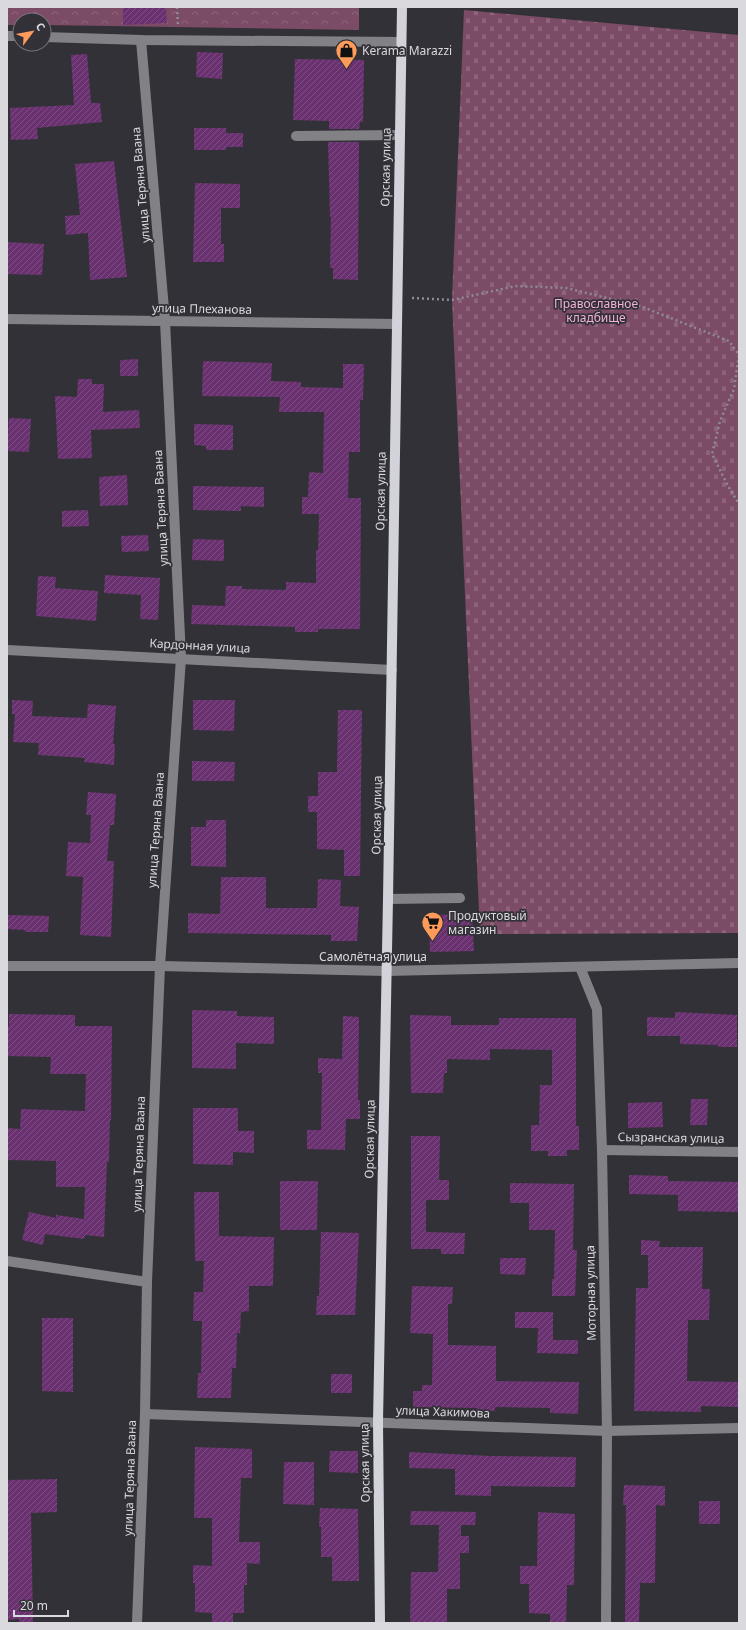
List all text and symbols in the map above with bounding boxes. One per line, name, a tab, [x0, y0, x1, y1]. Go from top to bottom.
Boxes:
north arrow	[12, 12, 52, 52]
text: С	[33, 19, 49, 33]
shop icon: Kerama Marazzi	[334, 38, 360, 71]
place label: Kerama Marazzi	[362, 42, 452, 59]
street label: улица Теряна Ваана	[127, 126, 154, 244]
street label: Орская улица	[376, 127, 395, 207]
park label: Православное кладбище	[554, 295, 638, 326]
street label: улица Плеханова	[152, 299, 252, 318]
street label: улица Теряна Ваана	[149, 449, 172, 567]
street label: Орская улица	[371, 451, 390, 531]
street label: Кардонная улица	[149, 634, 251, 657]
street label: улица Теряна Ваана	[143, 771, 168, 889]
street label: Орская улица	[367, 775, 386, 855]
place label: Продуктовый магазин	[448, 907, 527, 938]
supermarket icon: Продуктовый магазин	[419, 910, 445, 943]
street label: Самолётная улица	[319, 948, 427, 965]
street label: улица Теряна Ваана	[128, 1096, 149, 1212]
street label: Орская улица	[360, 1099, 379, 1179]
street label: Сызранская улица	[617, 1128, 725, 1147]
street label: Моторная улица	[581, 1245, 600, 1341]
street label: улица Хакимова	[396, 1401, 490, 1422]
street label: улица Теряна Ваана	[119, 1420, 140, 1536]
street label: Орская улица	[355, 1423, 374, 1503]
scale bar	[14, 1592, 68, 1618]
text: 20 m	[20, 1597, 48, 1614]

